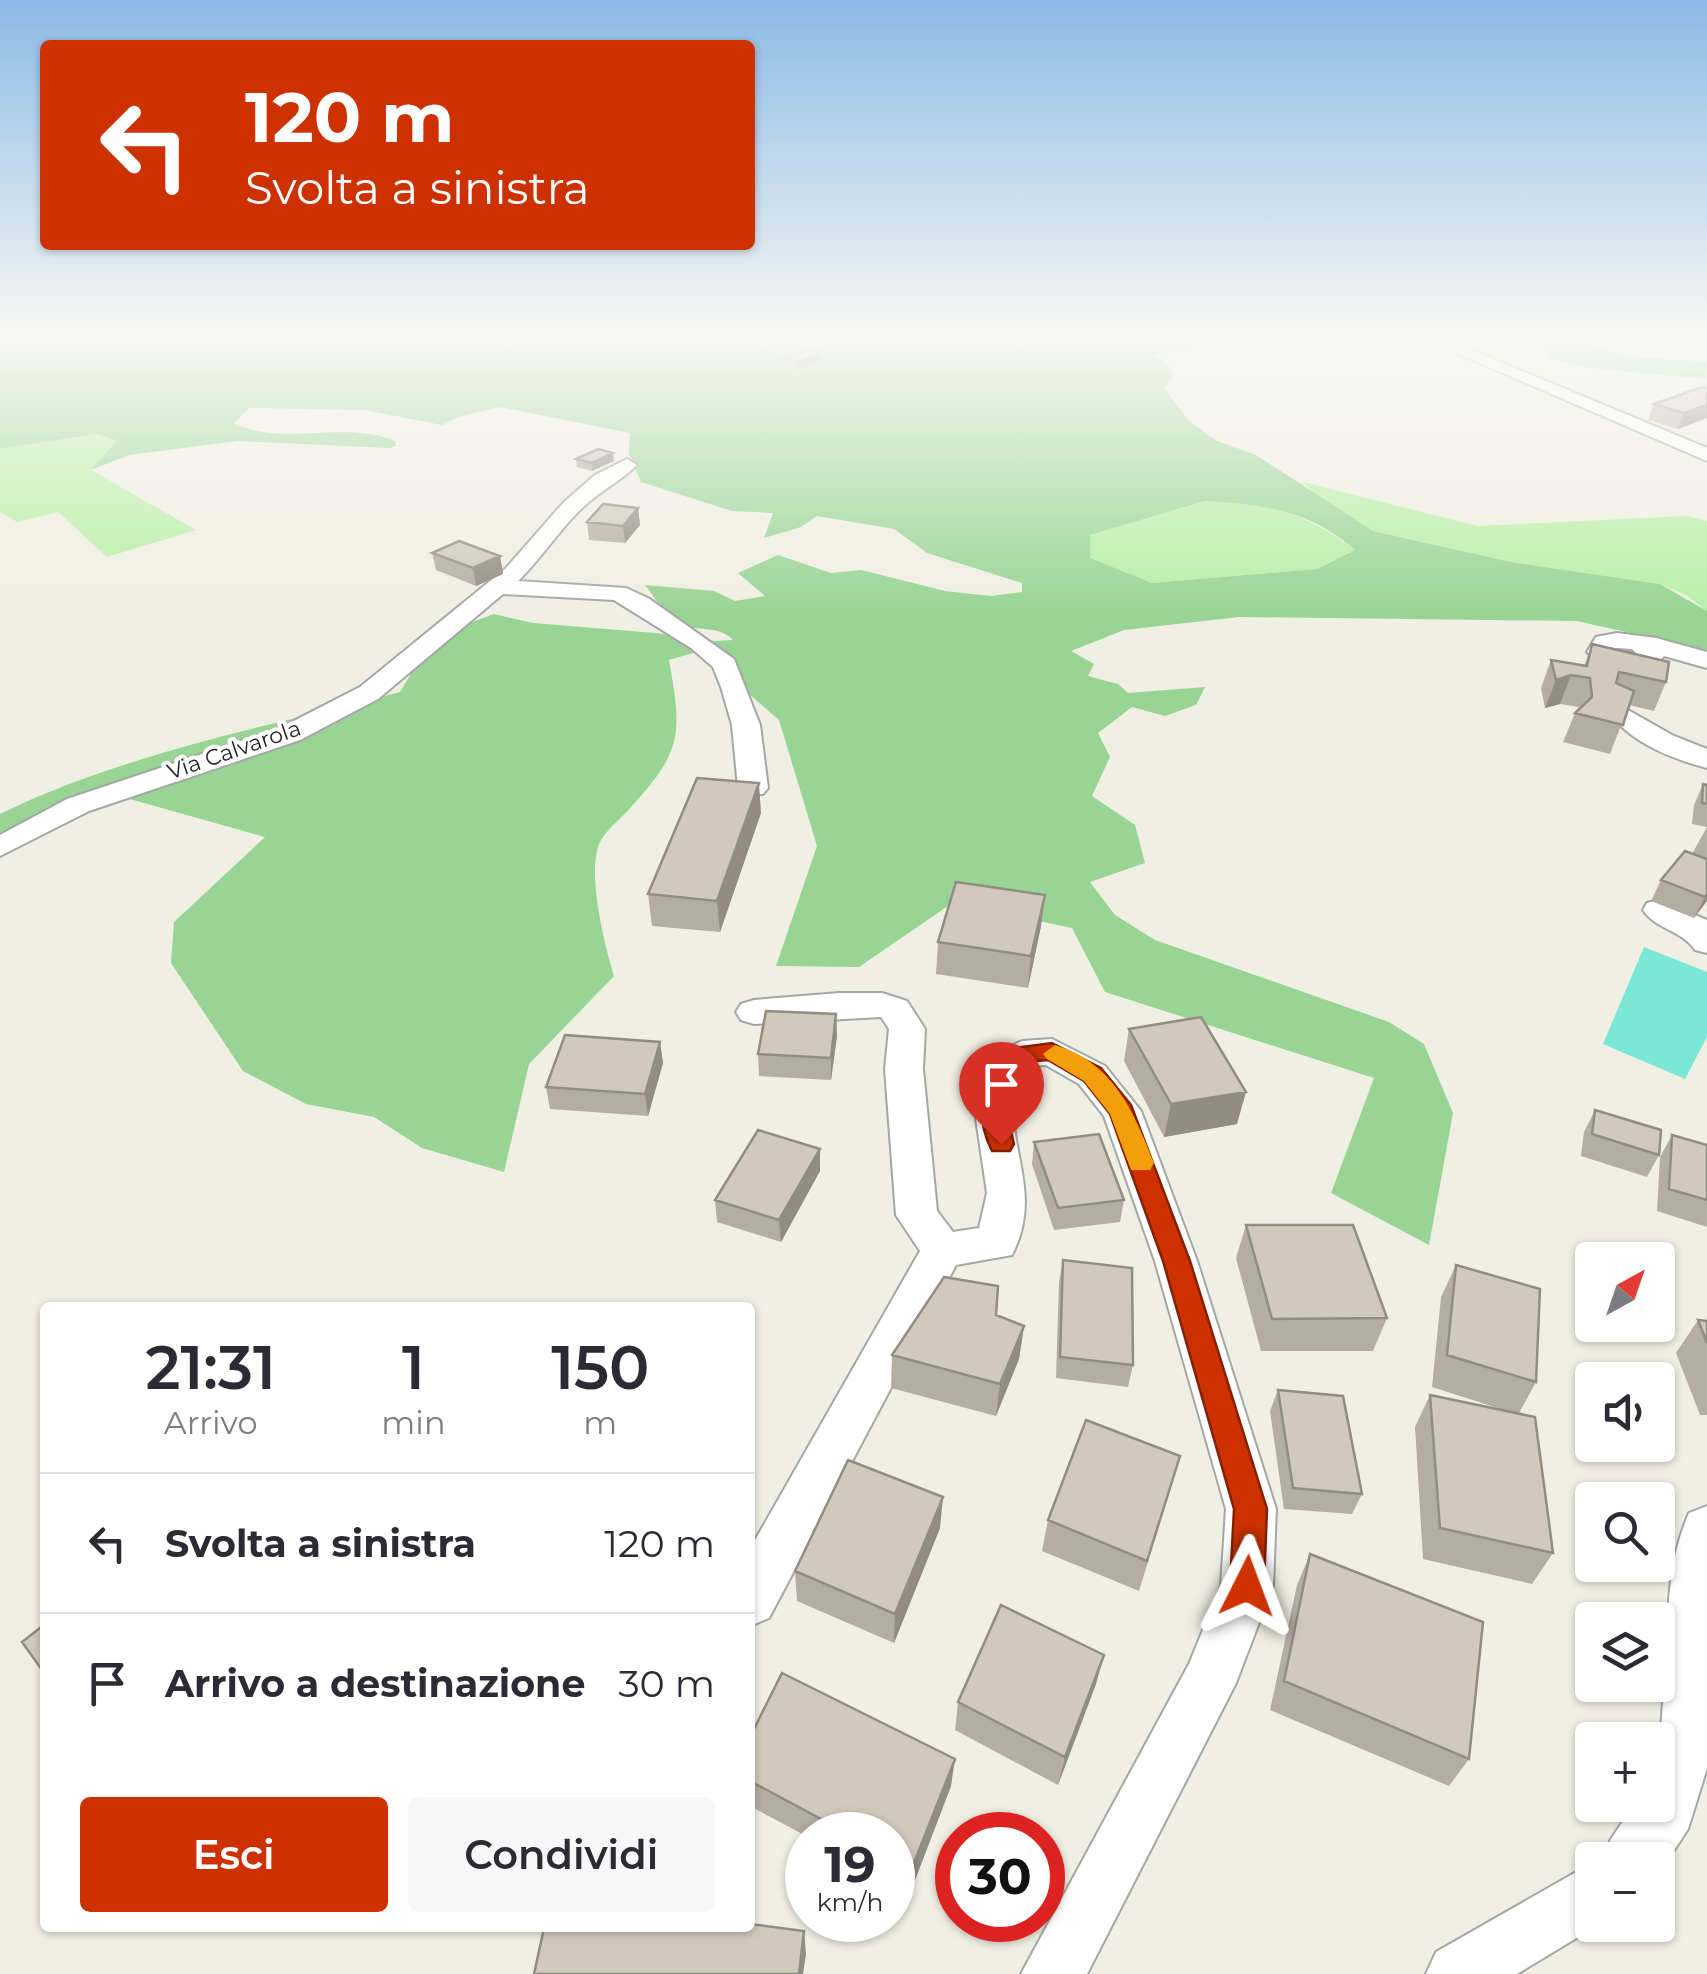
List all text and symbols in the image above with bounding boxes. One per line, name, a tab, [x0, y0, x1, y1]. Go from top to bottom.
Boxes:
text: 120 m	[245, 74, 455, 160]
icon: left	[80, 80, 210, 210]
text: Svolta a sinistra	[245, 160, 590, 215]
street label: Via Calvarola	[164, 714, 304, 786]
pin	[959, 1042, 1044, 1145]
icon: arrive	[974, 1057, 1029, 1112]
north arrow	[1575, 1242, 1675, 1342]
map controls	[1575, 1242, 1675, 1942]
text: 21:31	[146, 1331, 276, 1404]
text: 1	[402, 1331, 425, 1404]
text: 150	[551, 1331, 649, 1404]
button: sound	[1575, 1362, 1675, 1462]
text: Arrivo	[164, 1403, 258, 1442]
text: min	[381, 1403, 446, 1442]
text: m	[583, 1403, 617, 1442]
button: search	[1575, 1482, 1675, 1582]
icon: left	[80, 1516, 135, 1571]
text: Svolta a sinistra	[165, 1520, 476, 1567]
text: 120 m	[604, 1520, 715, 1567]
position arrow	[1195, 1534, 1299, 1638]
button: layers	[1575, 1602, 1675, 1702]
icon: arrive	[80, 1656, 135, 1711]
text: Arrivo a destinazione	[165, 1660, 586, 1707]
text: 30 m	[618, 1660, 715, 1707]
button: +	[1575, 1722, 1675, 1822]
button: Esci	[80, 1797, 388, 1912]
button: Condividi	[408, 1797, 715, 1912]
speed limit sign: 30	[935, 1812, 1065, 1942]
text: 19	[824, 1834, 876, 1895]
button: −	[1575, 1842, 1675, 1942]
text: km/h	[817, 1887, 883, 1917]

